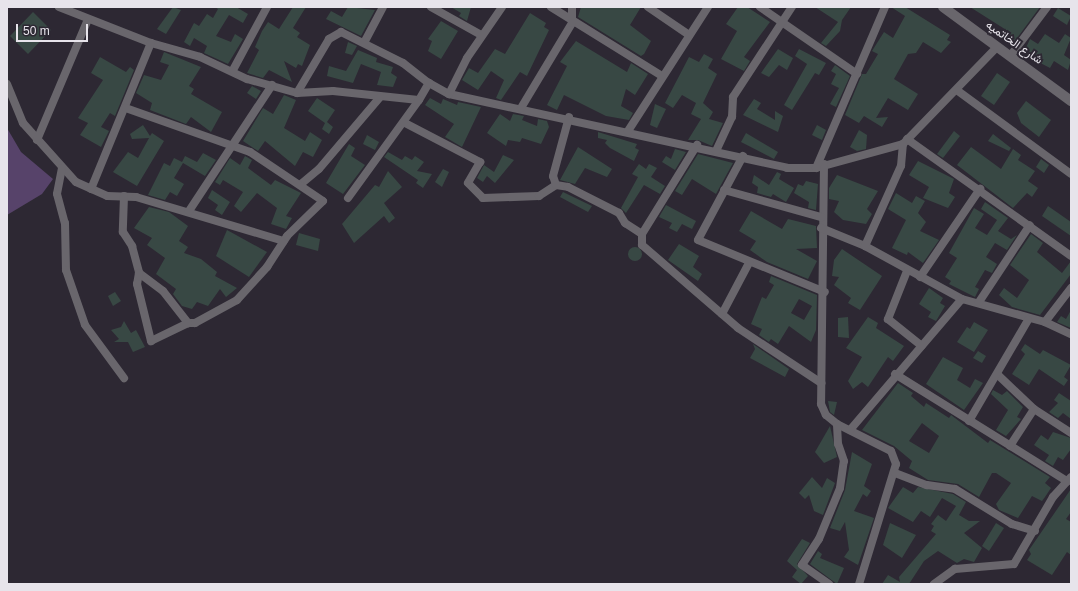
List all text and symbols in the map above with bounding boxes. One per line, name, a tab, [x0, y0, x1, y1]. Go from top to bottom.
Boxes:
scale bar	[18, 16, 90, 42]
street label: شارع الخاتميه	[983, 18, 1045, 68]
text: 50 m	[23, 24, 50, 38]

